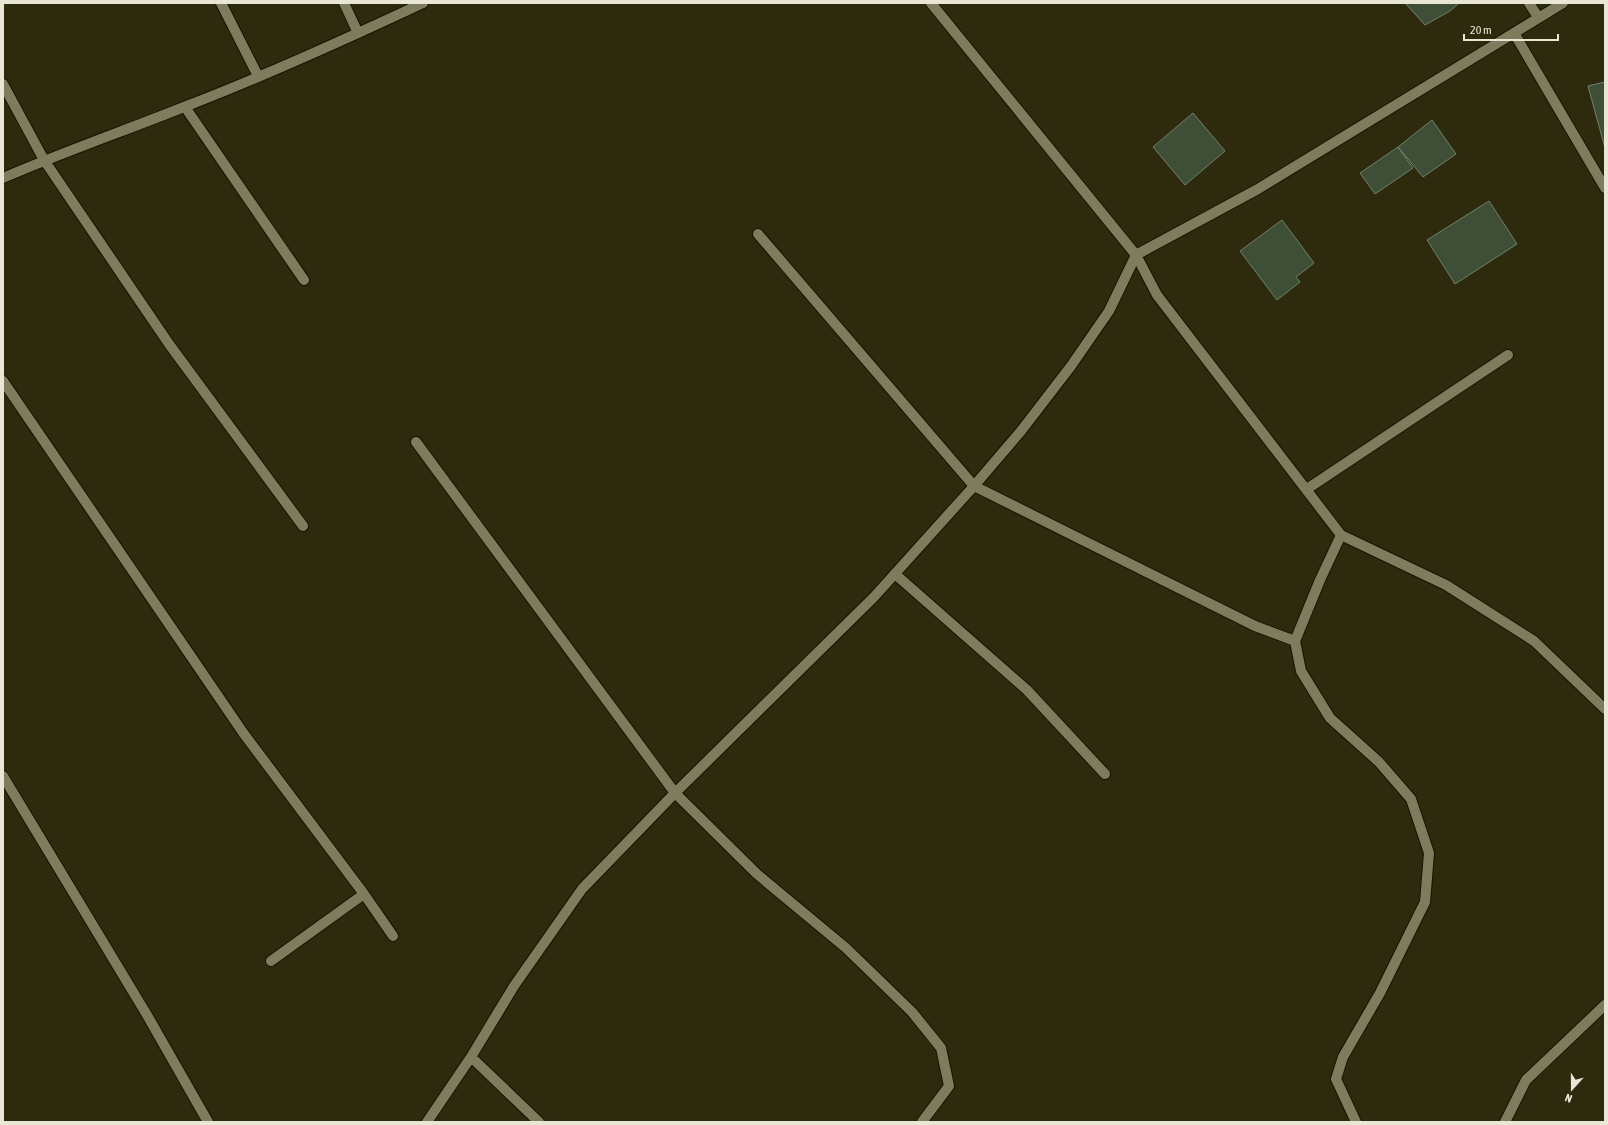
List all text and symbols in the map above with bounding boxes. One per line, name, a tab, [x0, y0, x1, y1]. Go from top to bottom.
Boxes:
scale bar	[1464, 16, 1558, 42]
text: 20 m	[1470, 23, 1492, 37]
north arrow	[1552, 1069, 1592, 1109]
text: N	[1563, 1092, 1574, 1105]

